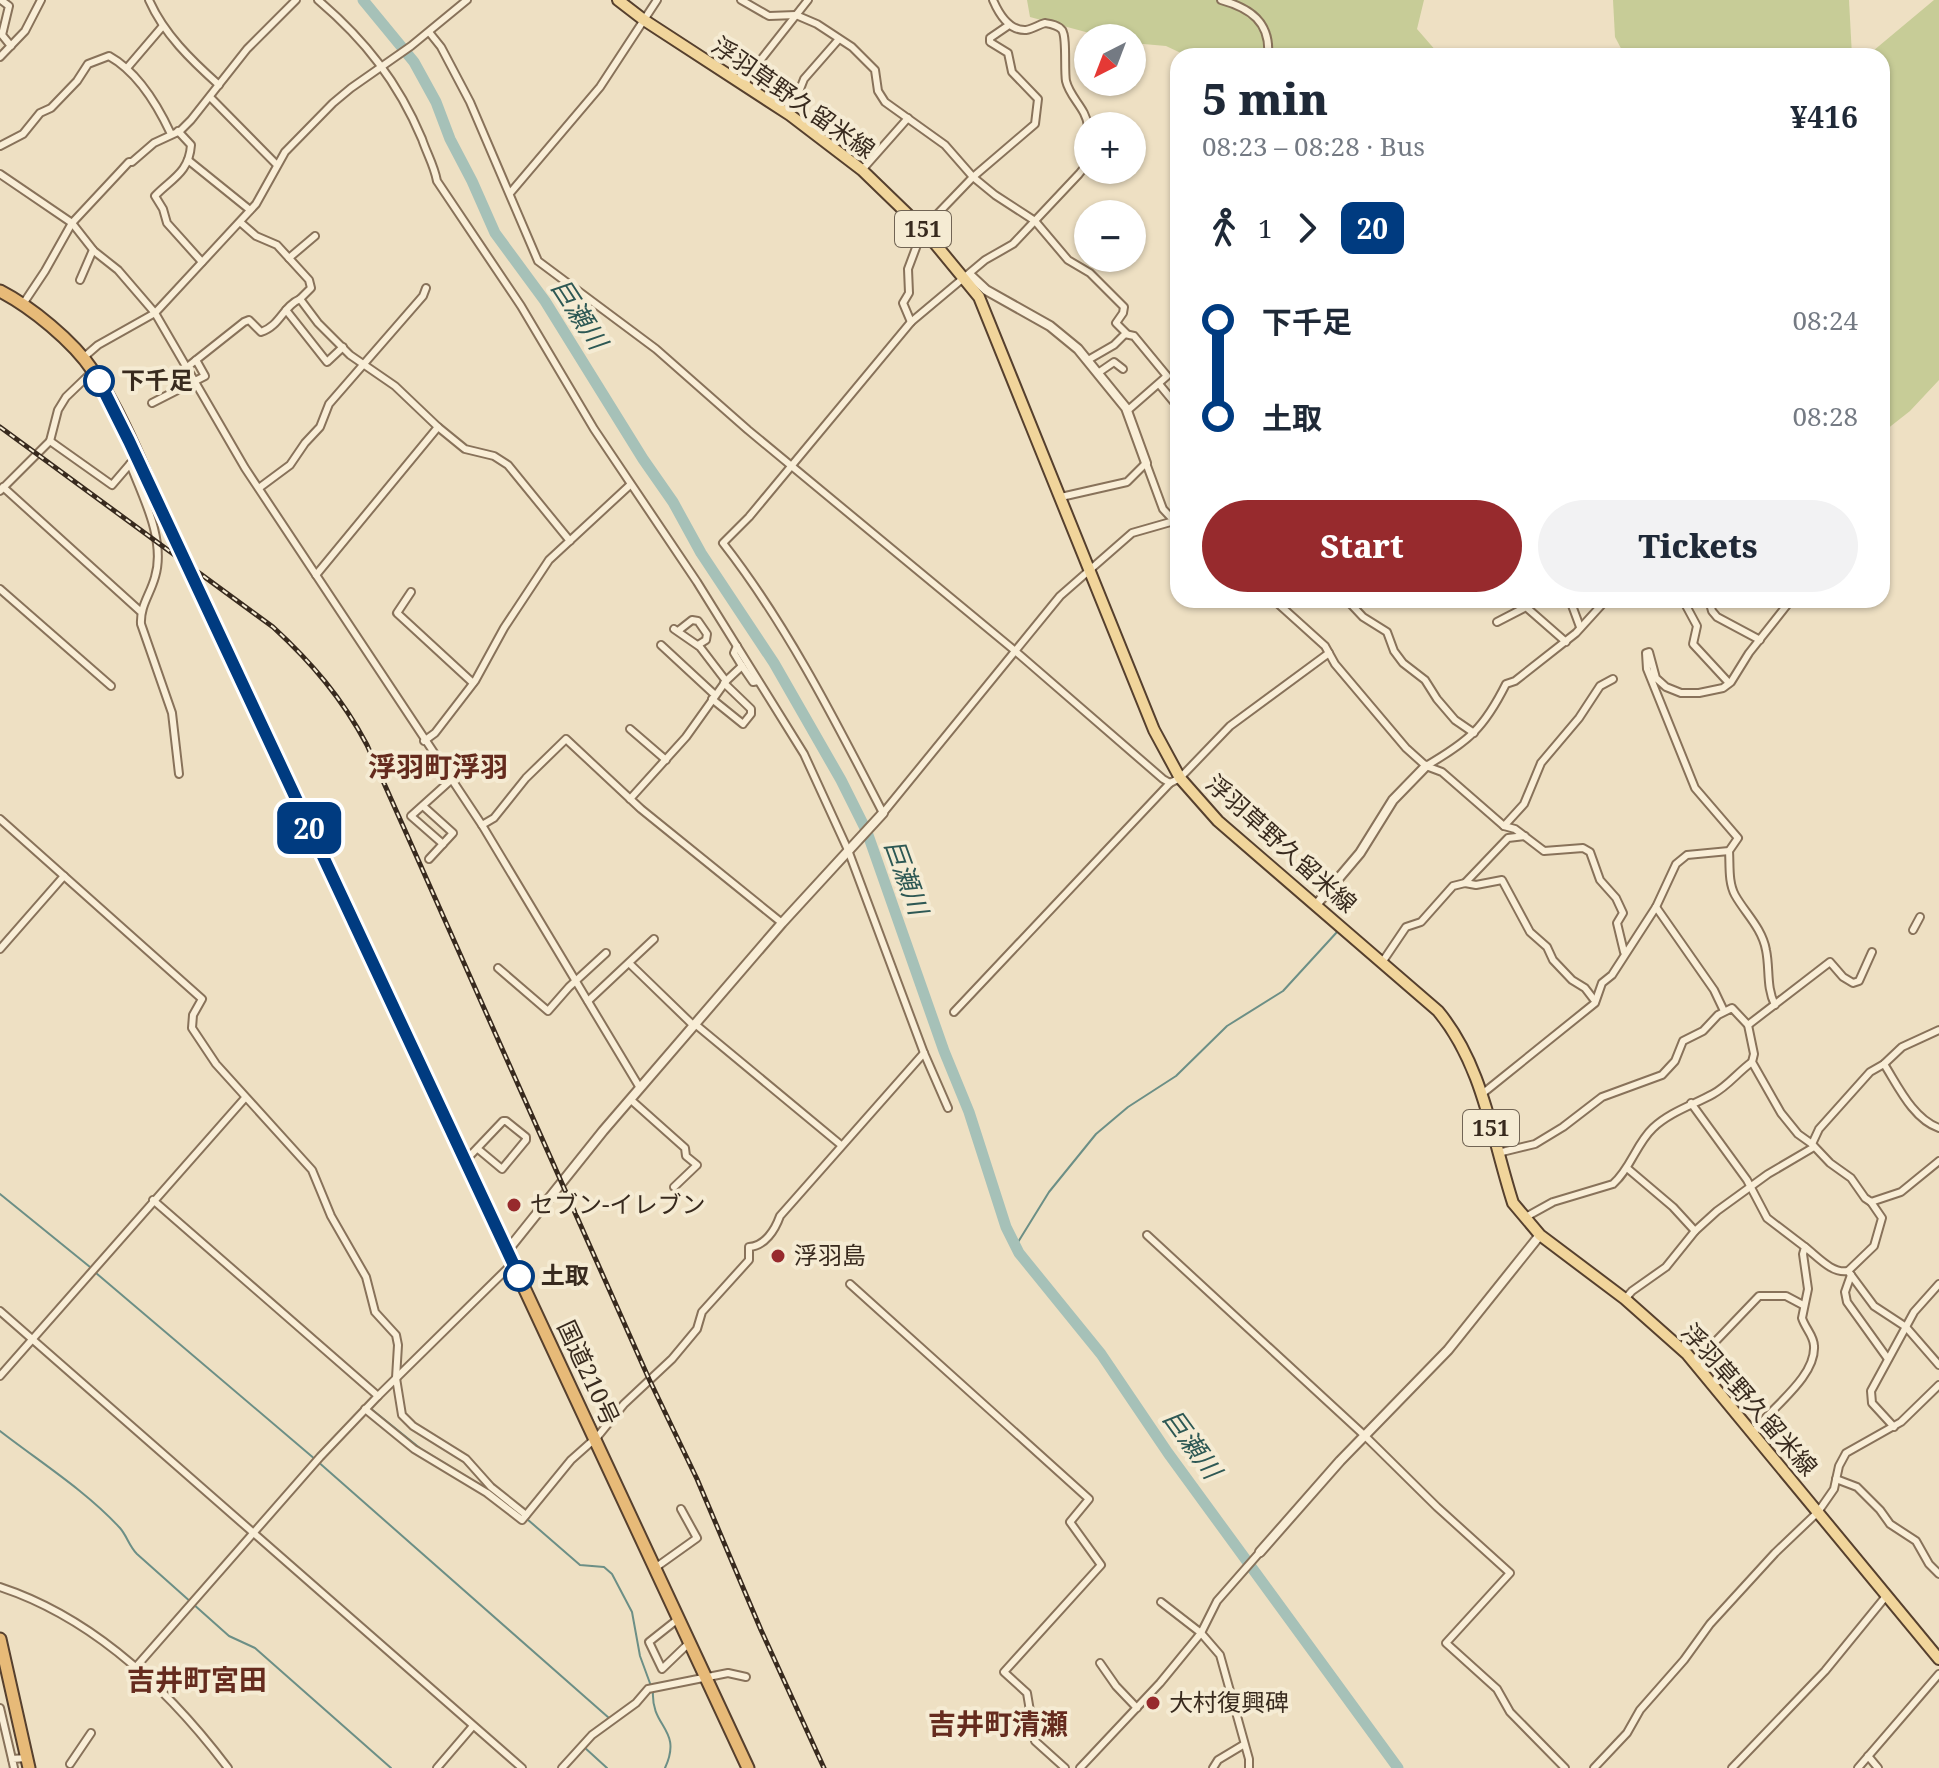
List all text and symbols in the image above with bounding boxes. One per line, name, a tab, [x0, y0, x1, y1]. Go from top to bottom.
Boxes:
north arrow	[1074, 24, 1146, 96]
map controls	[1074, 24, 1146, 272]
street label: 浮羽草野久留米線	[706, 28, 882, 165]
text: 5 min	[1202, 68, 1328, 128]
text: ¥416	[1790, 96, 1858, 137]
button: +	[1074, 112, 1146, 184]
text: 08:23 – 08:28 · Bus	[1202, 128, 1425, 164]
button: −	[1074, 200, 1146, 272]
icon: walk	[1202, 206, 1246, 250]
icon: forward	[1285, 206, 1329, 250]
text: 20	[1357, 209, 1388, 247]
text: 1	[1258, 210, 1273, 246]
road number: 151	[895, 211, 951, 247]
water label: 巨瀬川	[543, 271, 618, 358]
text: 下千足	[1262, 301, 1352, 342]
text: 08:24	[1792, 302, 1858, 338]
place label: 下千足	[121, 363, 193, 396]
marker: 下千足	[84, 366, 114, 396]
text: 土取	[1262, 397, 1322, 438]
text: 08:28	[1792, 398, 1858, 434]
button: Start	[1202, 500, 1522, 592]
button: Tickets	[1538, 500, 1858, 592]
district label: 浮羽町浮羽	[368, 747, 508, 785]
street label: 浮羽草野久留米線	[1200, 766, 1364, 919]
line badge: 20	[273, 802, 345, 854]
text: 20	[293, 809, 325, 847]
water label: 巨瀬川	[877, 834, 938, 922]
road number: 151	[1463, 1110, 1519, 1146]
place label: セブン-イレブン	[530, 1187, 705, 1220]
marker: セブン-イレブン	[505, 1196, 523, 1214]
place label: 浮羽島	[794, 1238, 866, 1271]
marker: 浮羽島	[769, 1247, 787, 1265]
place label: 土取	[541, 1258, 589, 1291]
marker: 土取	[504, 1261, 534, 1291]
street label: 国道210号	[551, 1315, 628, 1430]
street label: 浮羽草野久留米線	[1675, 1316, 1826, 1482]
water label: 巨瀬川	[1155, 1401, 1232, 1488]
district label: 吉井町宮田	[127, 1660, 267, 1698]
place label: 大村復興碑	[1169, 1685, 1289, 1718]
marker: 大村復興碑	[1144, 1694, 1162, 1712]
district label: 吉井町清瀬	[928, 1704, 1068, 1742]

